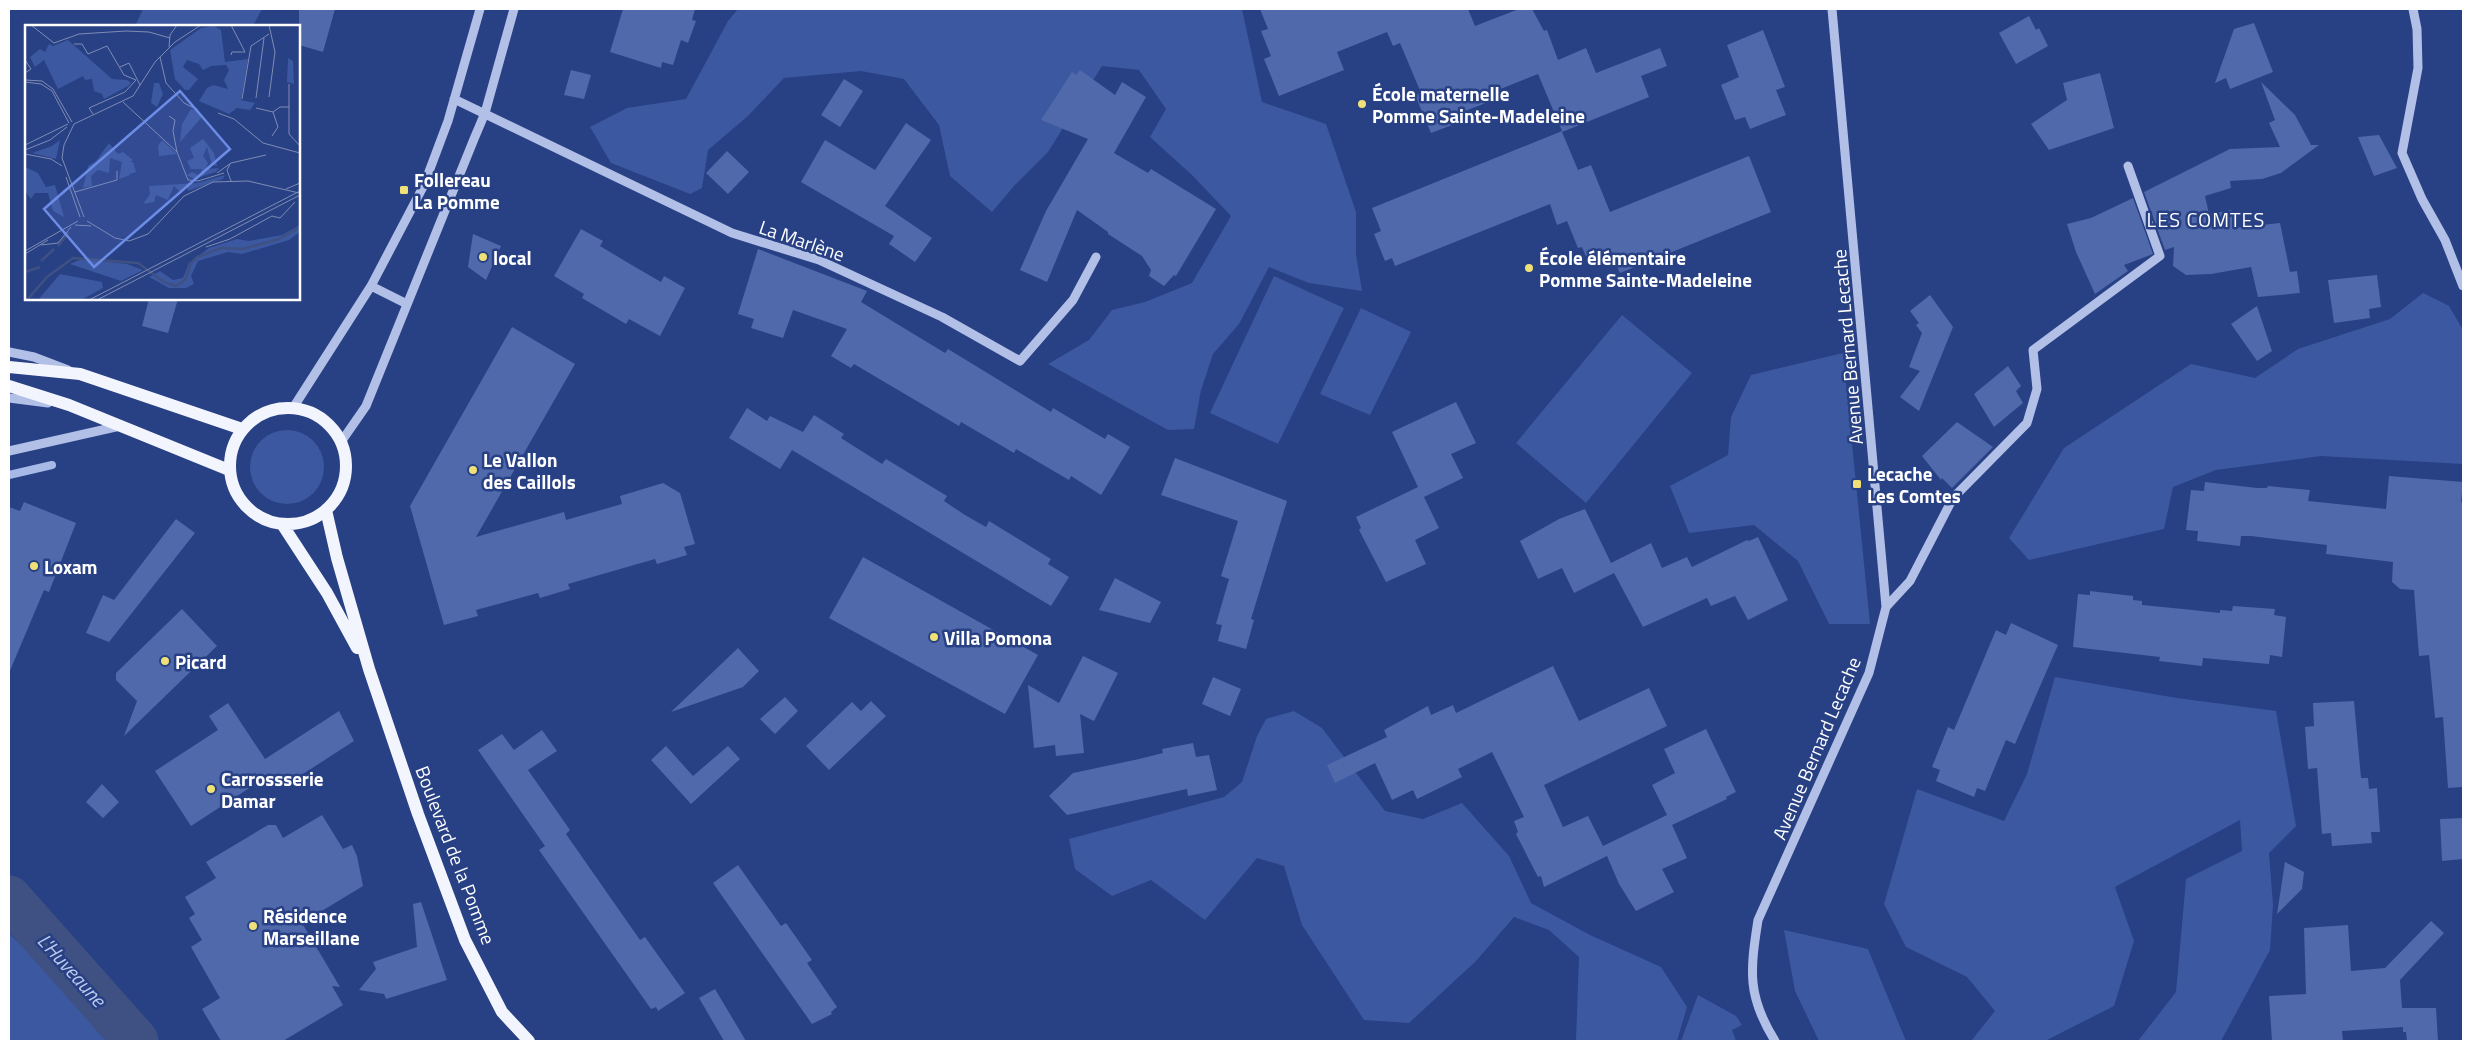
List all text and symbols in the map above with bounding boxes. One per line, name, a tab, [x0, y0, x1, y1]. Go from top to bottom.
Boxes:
inset map	[25, 25, 300, 300]
place label: École maternelle Pomme Sainte-Madeleine	[1372, 79, 1585, 130]
marker: École maternelle Pomme Sainte-Madeleine	[1356, 98, 1368, 110]
place label: Follereau La Pomme	[414, 165, 500, 216]
marker: Follereau La Pomme	[398, 184, 410, 196]
district label: LES COMTES	[2147, 204, 2265, 235]
street label: La Marlène	[755, 212, 849, 268]
place label: local	[493, 243, 532, 272]
place label: École élémentaire Pomme Sainte-Madeleine	[1539, 243, 1752, 294]
street label: Avenue Bernard Lecache	[1824, 248, 1870, 446]
marker: local	[477, 251, 489, 263]
marker: École élémentaire Pomme Sainte-Madeleine	[1523, 262, 1535, 274]
place label: Le Vallon des Caillols	[483, 445, 576, 496]
place label: Lecache Les Comtes	[1867, 459, 1961, 510]
marker: Le Vallon des Caillols	[467, 464, 479, 476]
marker: Lecache Les Comtes	[1851, 478, 1863, 490]
place label: Loxam	[44, 552, 98, 581]
marker: Loxam	[28, 560, 40, 572]
place label: Villa Pomona	[944, 623, 1052, 652]
marker: Villa Pomona	[928, 631, 940, 643]
place label: Picard	[175, 647, 227, 676]
street label: Avenue Bernard Lecache	[1764, 652, 1868, 844]
marker: Picard	[159, 655, 171, 667]
street label: Boulevard de la Pomme	[409, 761, 503, 949]
place label: Carrossserie Damar	[221, 764, 324, 815]
marker: Carrossserie Damar	[205, 783, 217, 795]
place label: Résidence Marseillane	[263, 901, 360, 952]
marker: Résidence Marseillane	[247, 920, 259, 932]
water label: L'Huveaune	[30, 926, 115, 1015]

